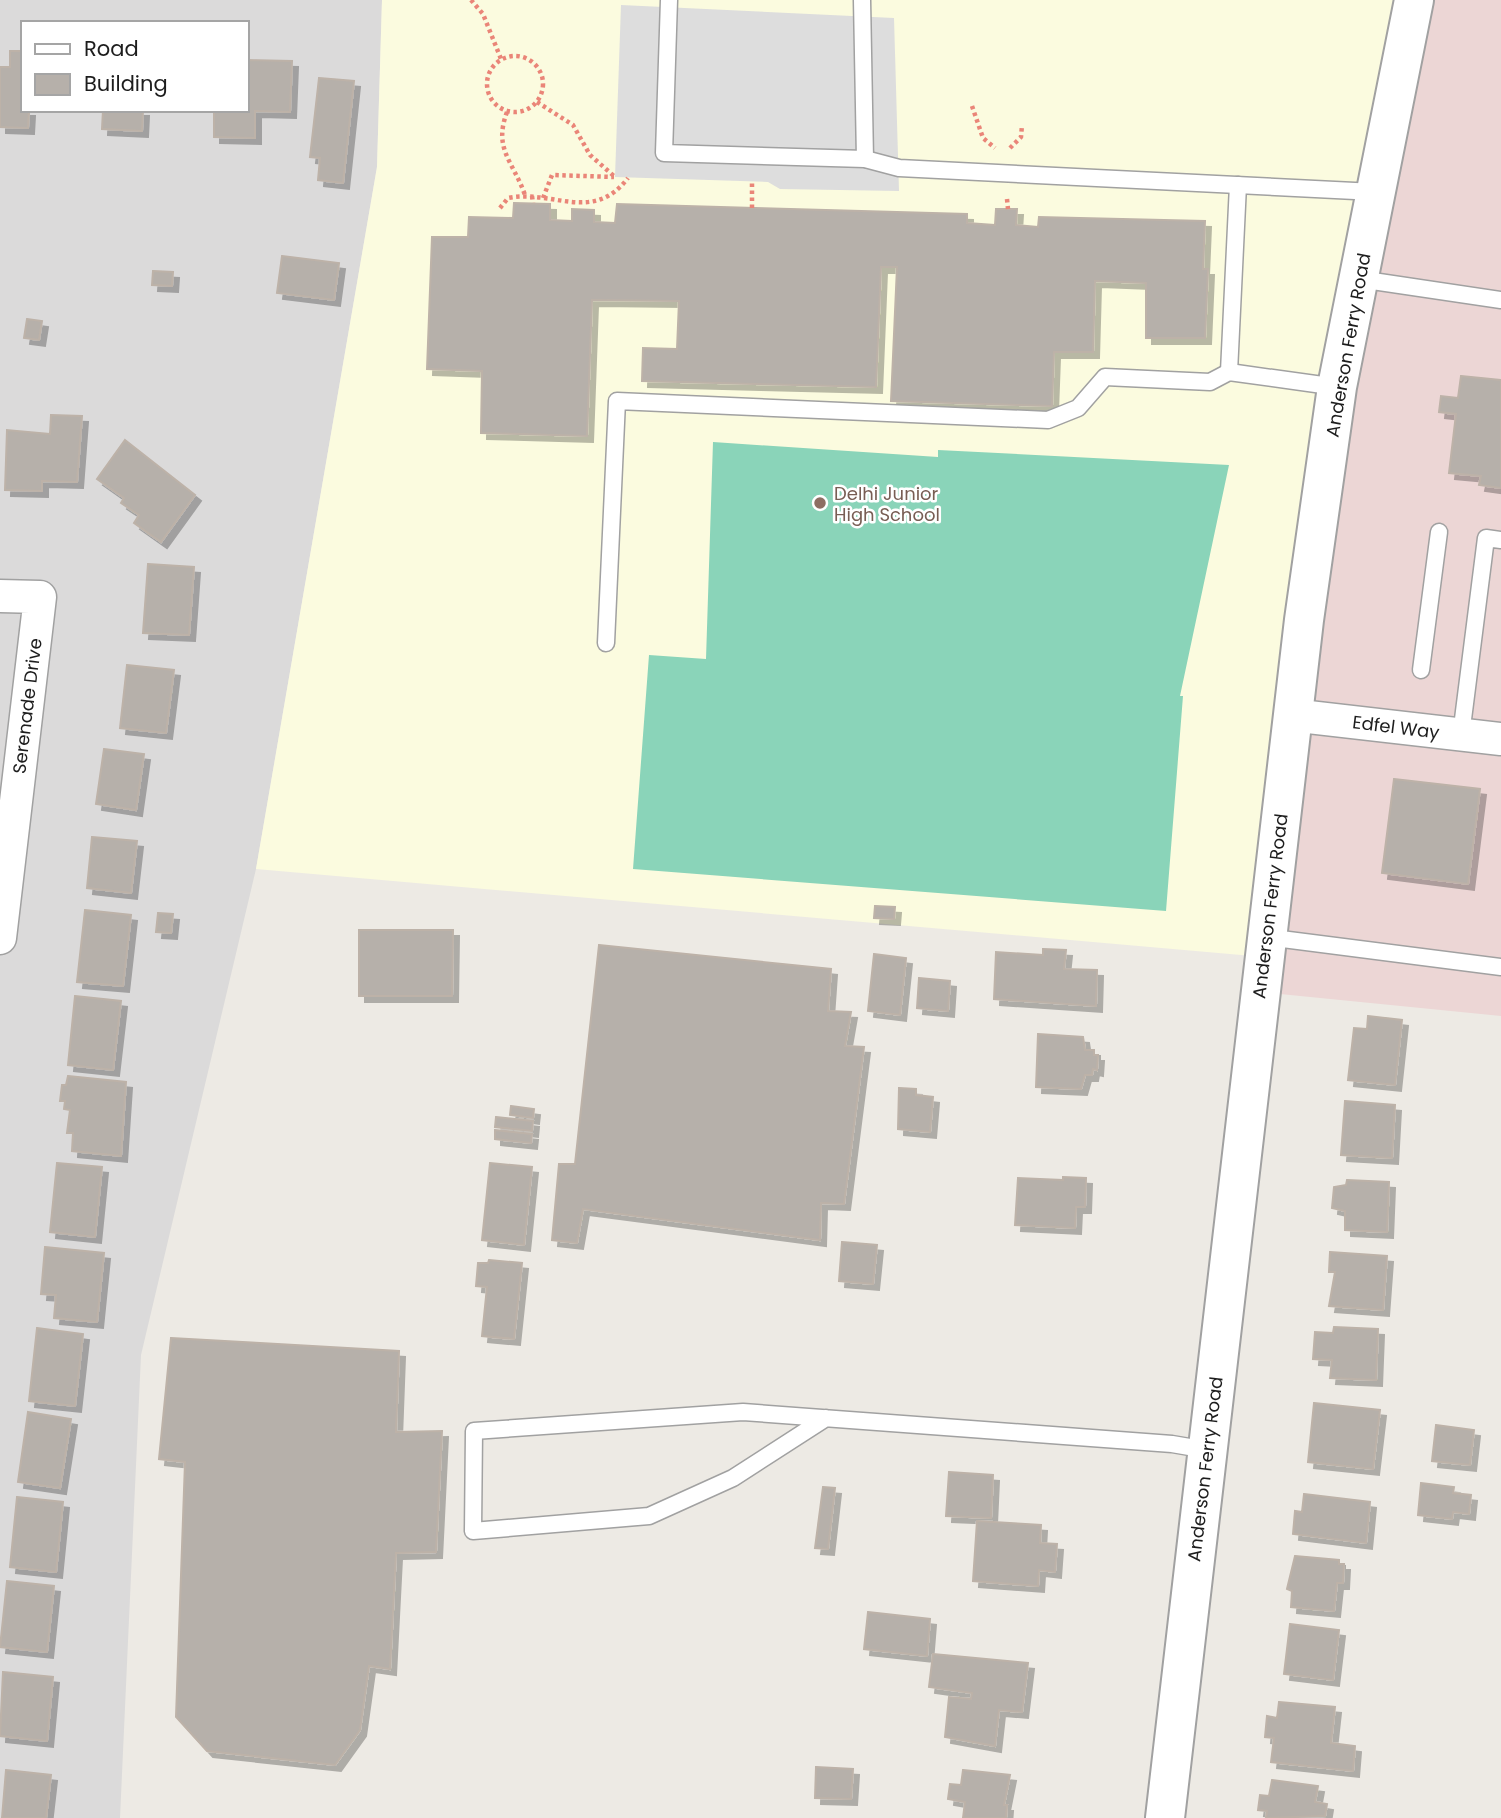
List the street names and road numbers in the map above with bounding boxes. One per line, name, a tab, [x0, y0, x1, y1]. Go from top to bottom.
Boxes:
street label: Anderson Ferry Road	[1320, 251, 1376, 439]
street label: Serenade Drive	[6, 637, 48, 775]
street label: Edfel Way	[1351, 709, 1441, 745]
street label: Anderson Ferry Road	[1246, 812, 1294, 1000]
street label: Anderson Ferry Road	[1181, 1375, 1229, 1563]

